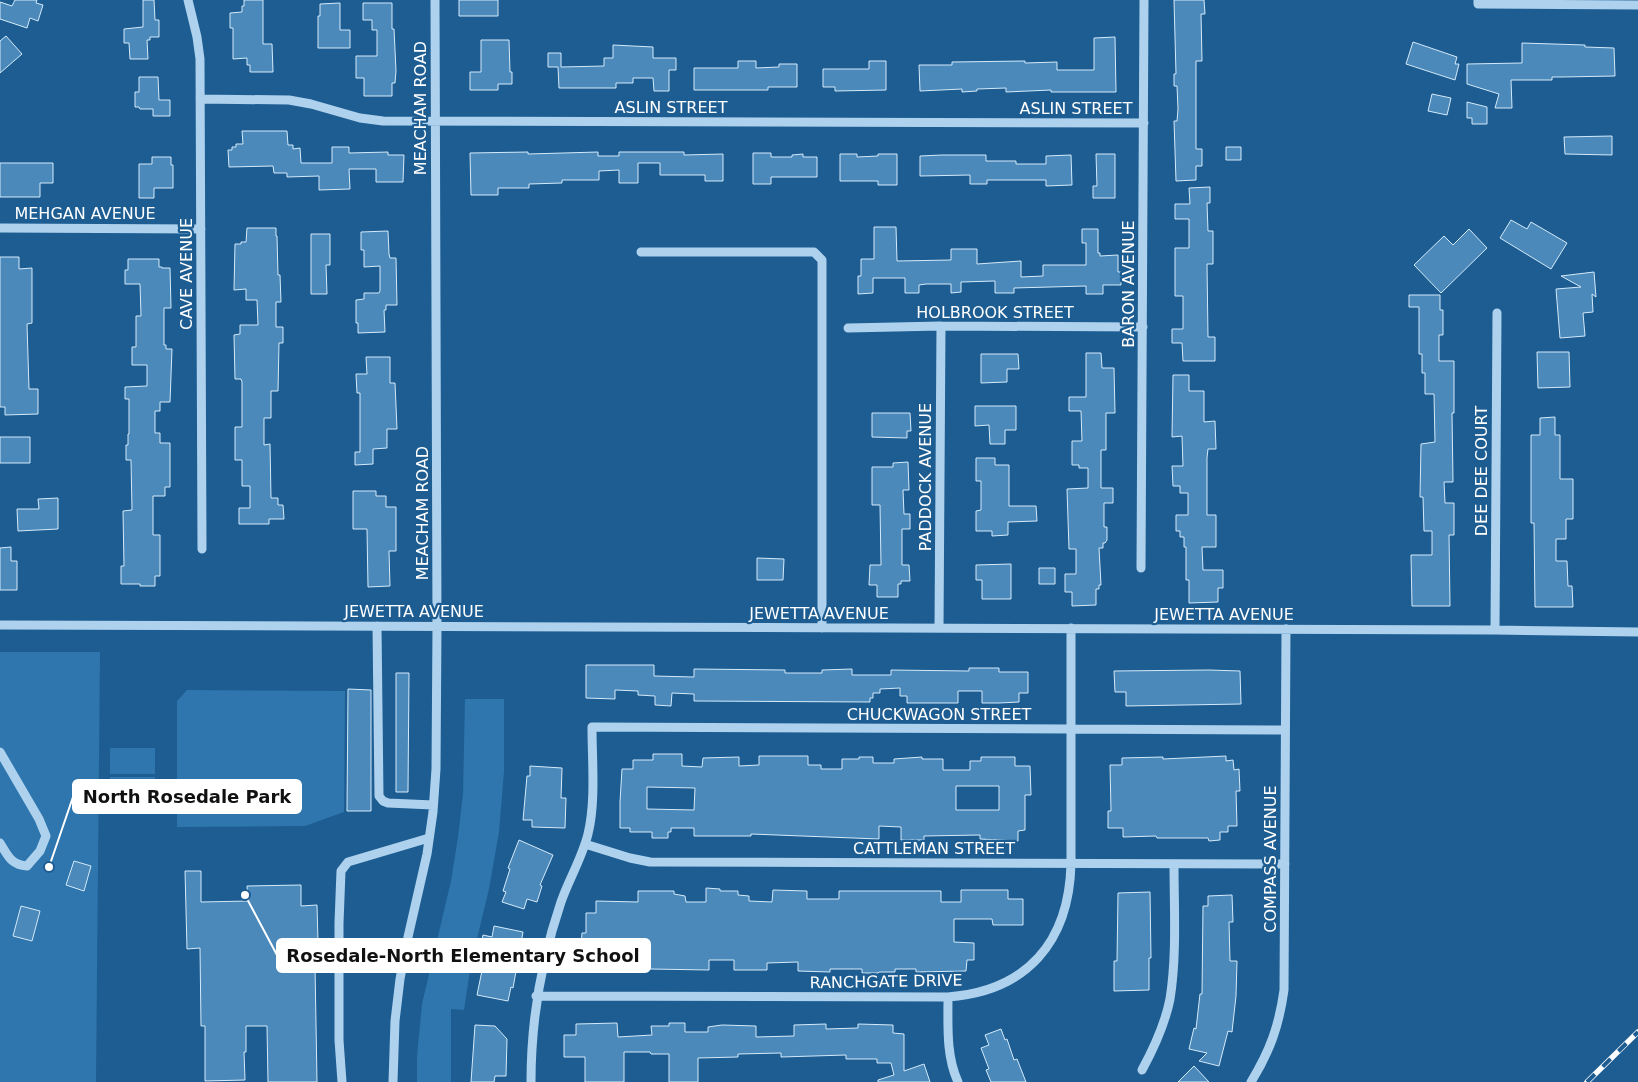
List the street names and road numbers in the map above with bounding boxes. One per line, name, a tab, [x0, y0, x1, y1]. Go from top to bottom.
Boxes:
street label: MEACHAM ROAD	[411, 41, 430, 175]
street label: ASLIN STREET	[615, 98, 728, 117]
street label: ASLIN STREET	[1020, 99, 1133, 118]
street label: MEHGAN AVENUE	[14, 204, 156, 223]
street label: CAVE AVENUE	[177, 218, 196, 330]
street label: BARON AVENUE	[1119, 220, 1138, 348]
street label: HOLBROOK STREET	[916, 303, 1074, 322]
street label: PADDOCK AVENUE	[916, 403, 935, 551]
street label: DEE DEE COURT	[1472, 406, 1491, 536]
street label: MEACHAM ROAD	[413, 446, 432, 580]
street label: JEWETTA AVENUE	[343, 602, 484, 621]
street label: JEWETTA AVENUE	[748, 604, 889, 623]
street label: JEWETTA AVENUE	[1153, 605, 1294, 624]
street label: CHUCKWAGON STREET	[847, 705, 1032, 724]
street label: COMPASS AVENUE	[1261, 785, 1280, 933]
street label: CATTLEMAN STREET	[853, 839, 1015, 858]
street label: RANCHGATE DRIVE	[809, 971, 963, 992]

